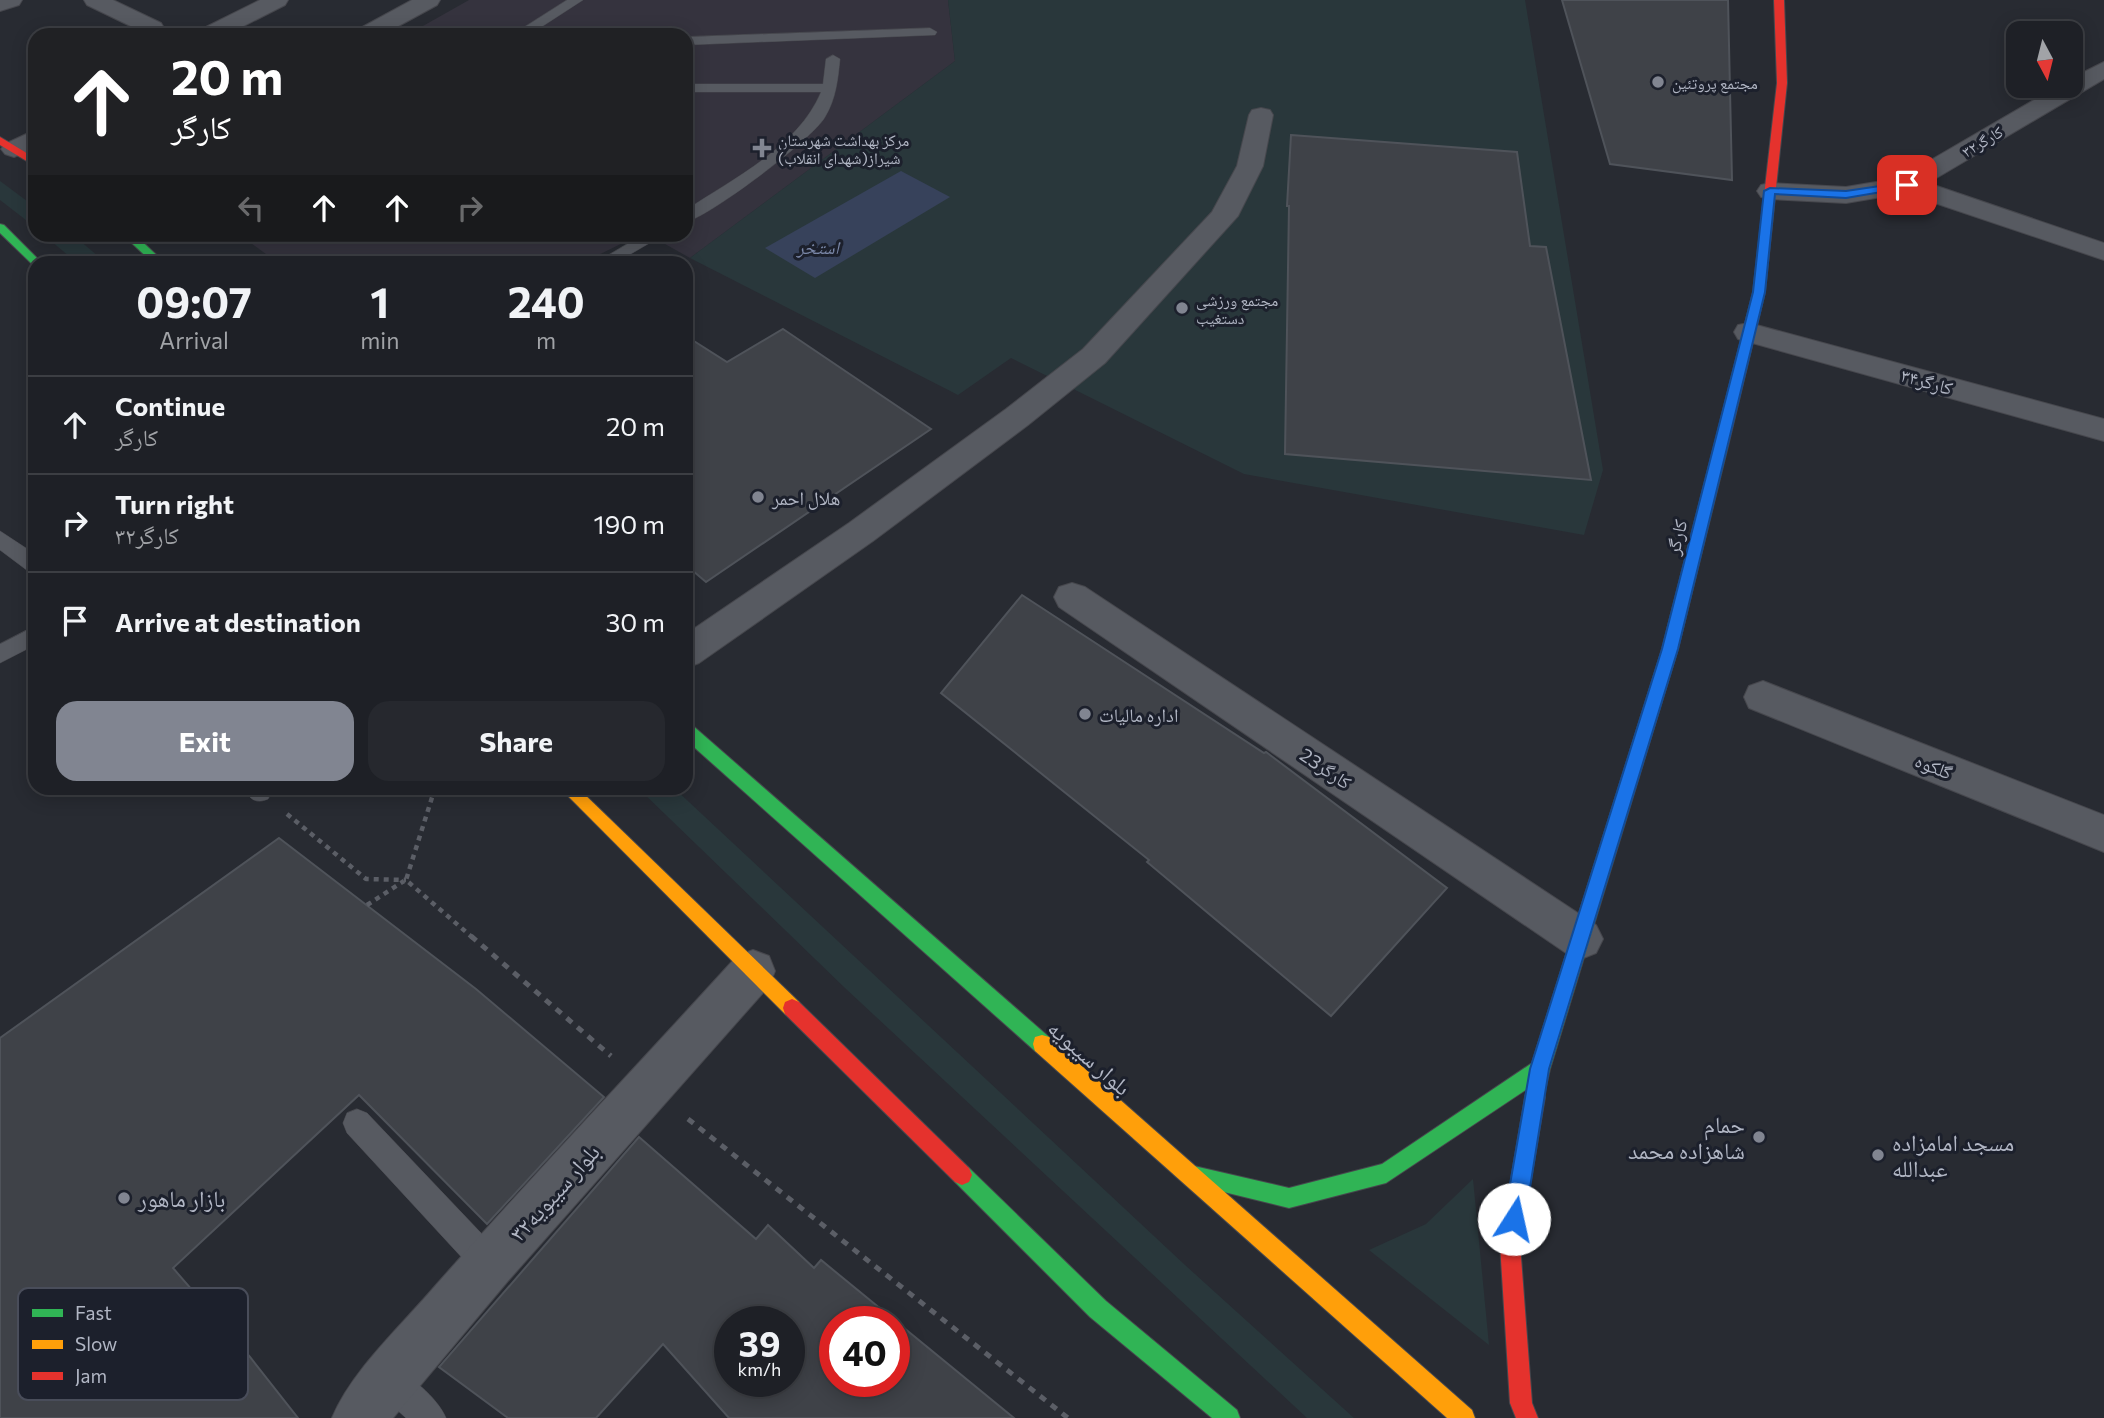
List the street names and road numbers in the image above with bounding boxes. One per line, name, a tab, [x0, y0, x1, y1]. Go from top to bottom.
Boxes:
street label: کارگر۳۲	[1958, 121, 2007, 161]
street label: کارگر۳۴	[1898, 363, 1956, 400]
street label: کارگر	[1660, 517, 1692, 558]
street label: 23کارگر	[1295, 743, 1356, 794]
street label: گلکوه	[1912, 748, 1956, 785]
street label: بلوار سیبویه	[1042, 1013, 1137, 1101]
street label: بلوار سیبویه۳۲	[503, 1138, 606, 1247]

